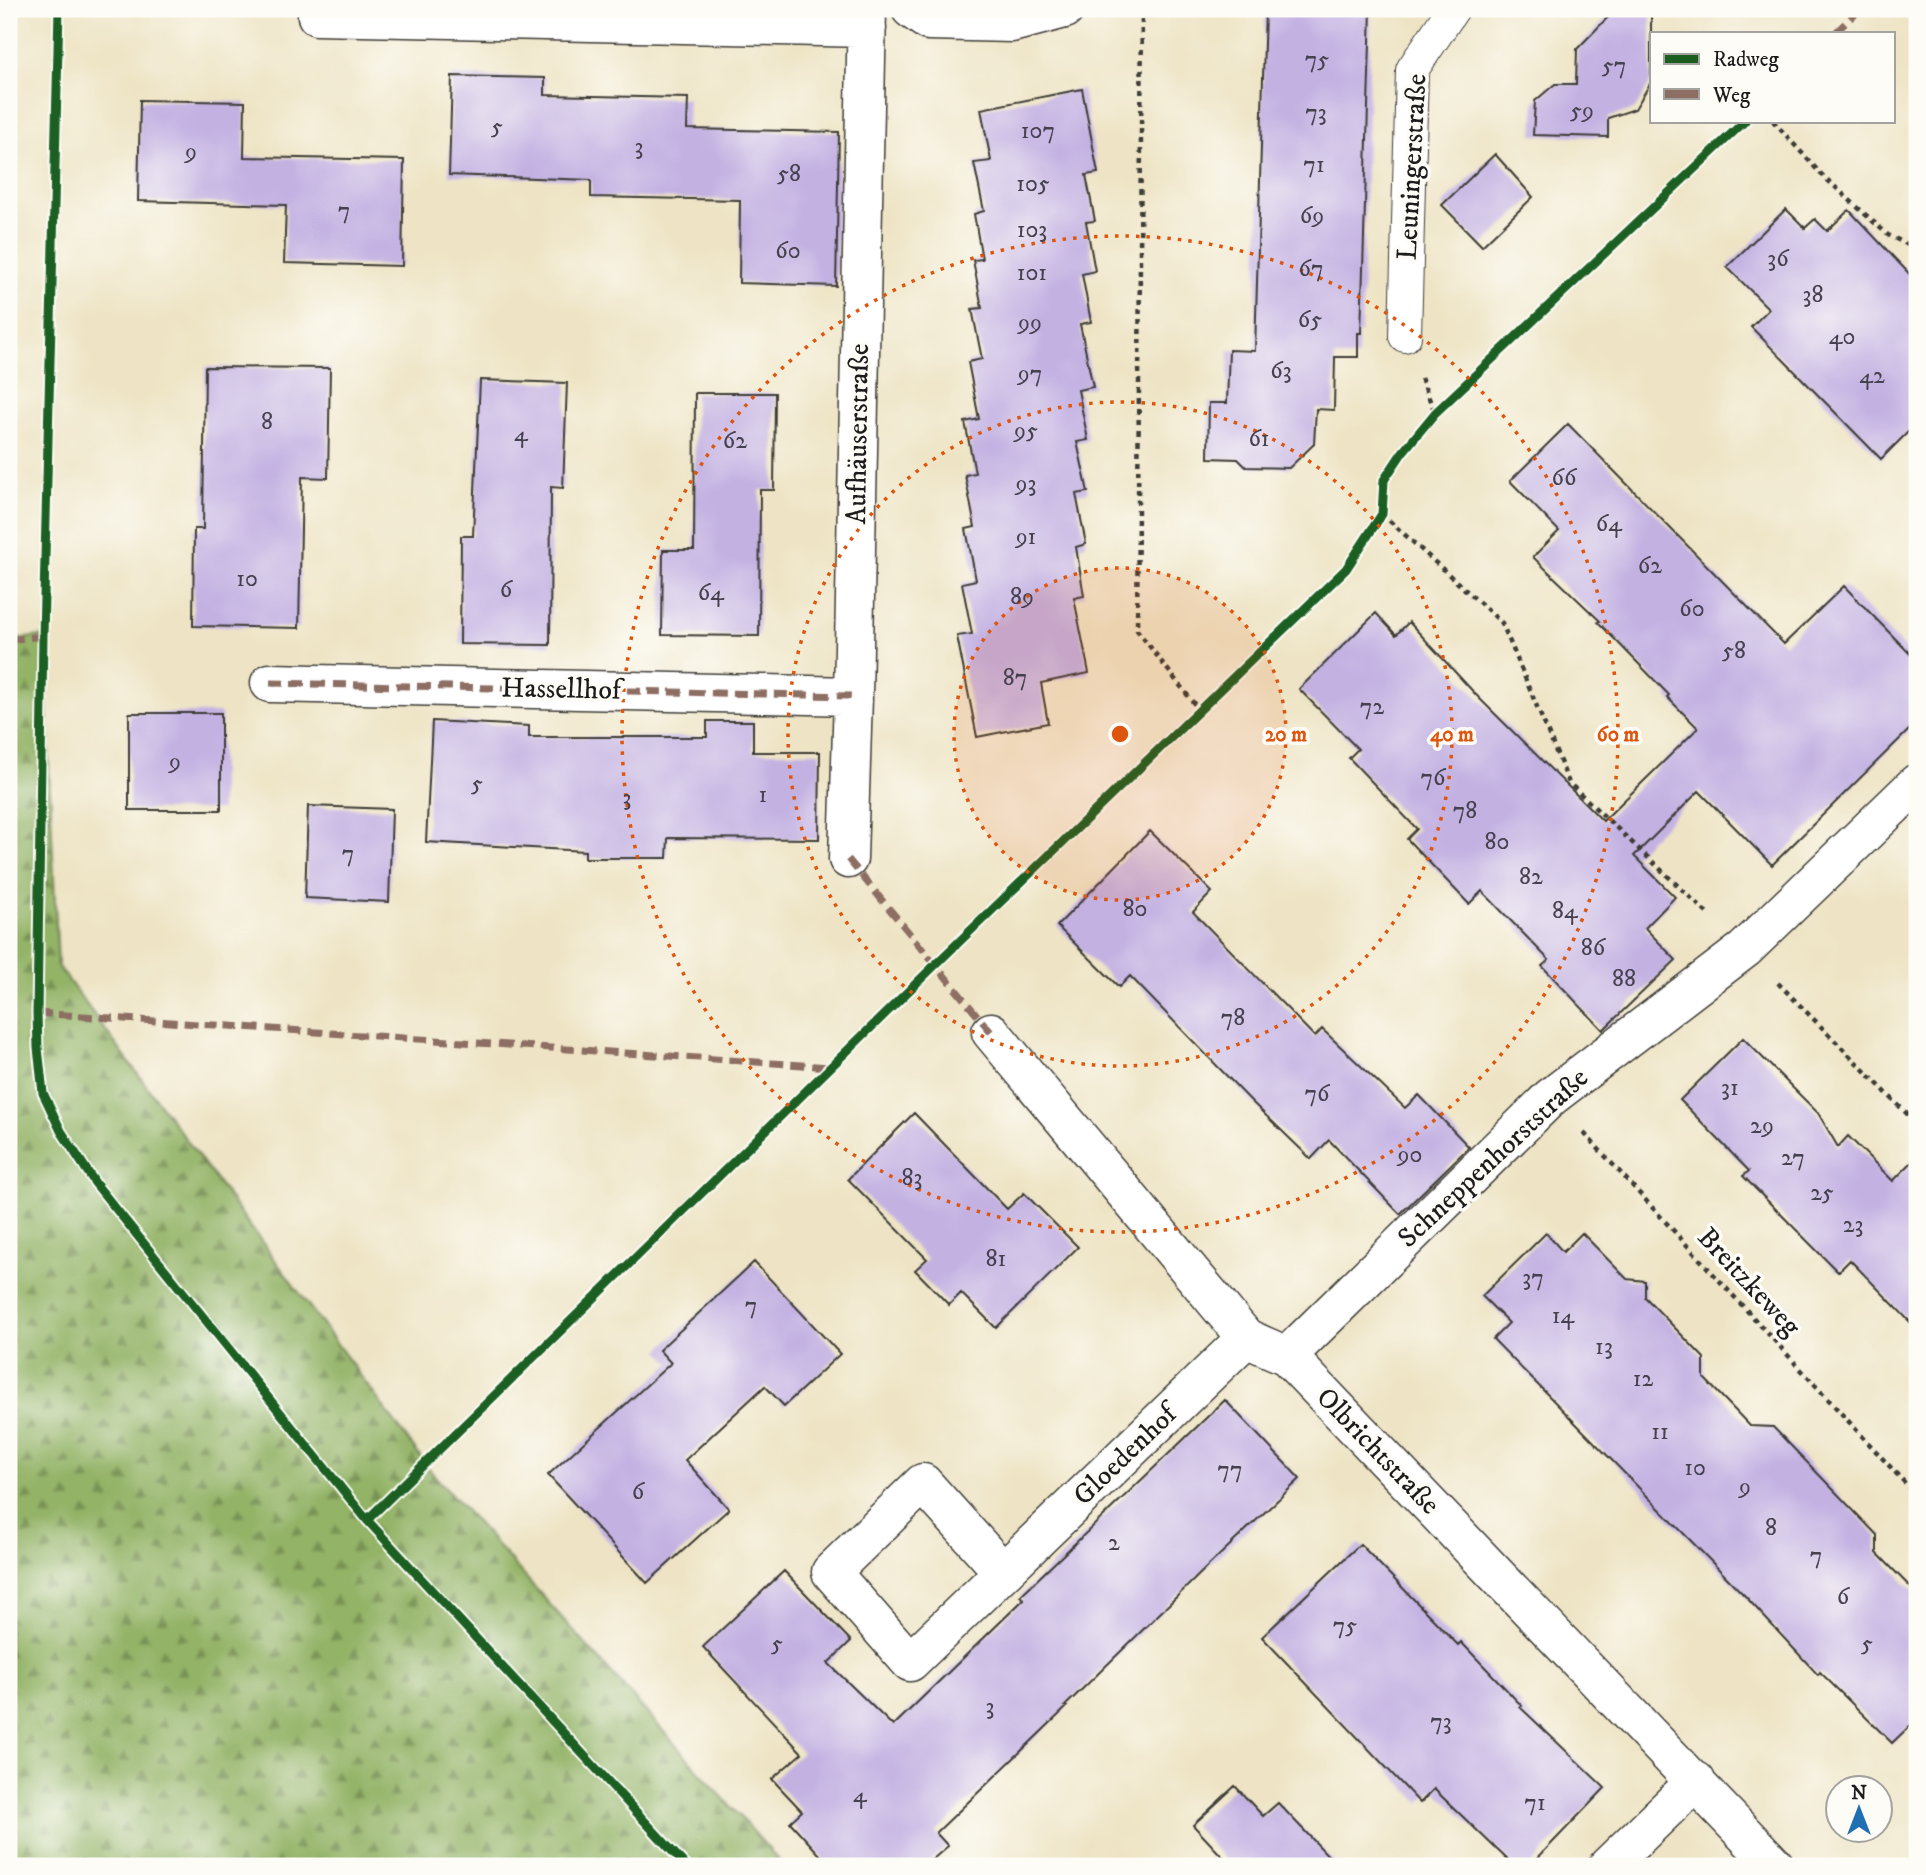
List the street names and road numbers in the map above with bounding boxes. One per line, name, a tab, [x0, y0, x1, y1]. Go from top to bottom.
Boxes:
street label: Leuningerstraße	[1390, 73, 1434, 261]
street label: Aufhäuserstraße	[839, 343, 877, 525]
street label: Hassellhof	[501, 670, 625, 708]
street label: Schneppenhorststraße	[1390, 1061, 1596, 1255]
street label: Breitzkeweg	[1690, 1220, 1808, 1344]
street label: Olbrichtstraße	[1309, 1380, 1447, 1522]
street label: Gloedenhof	[1066, 1394, 1187, 1513]

